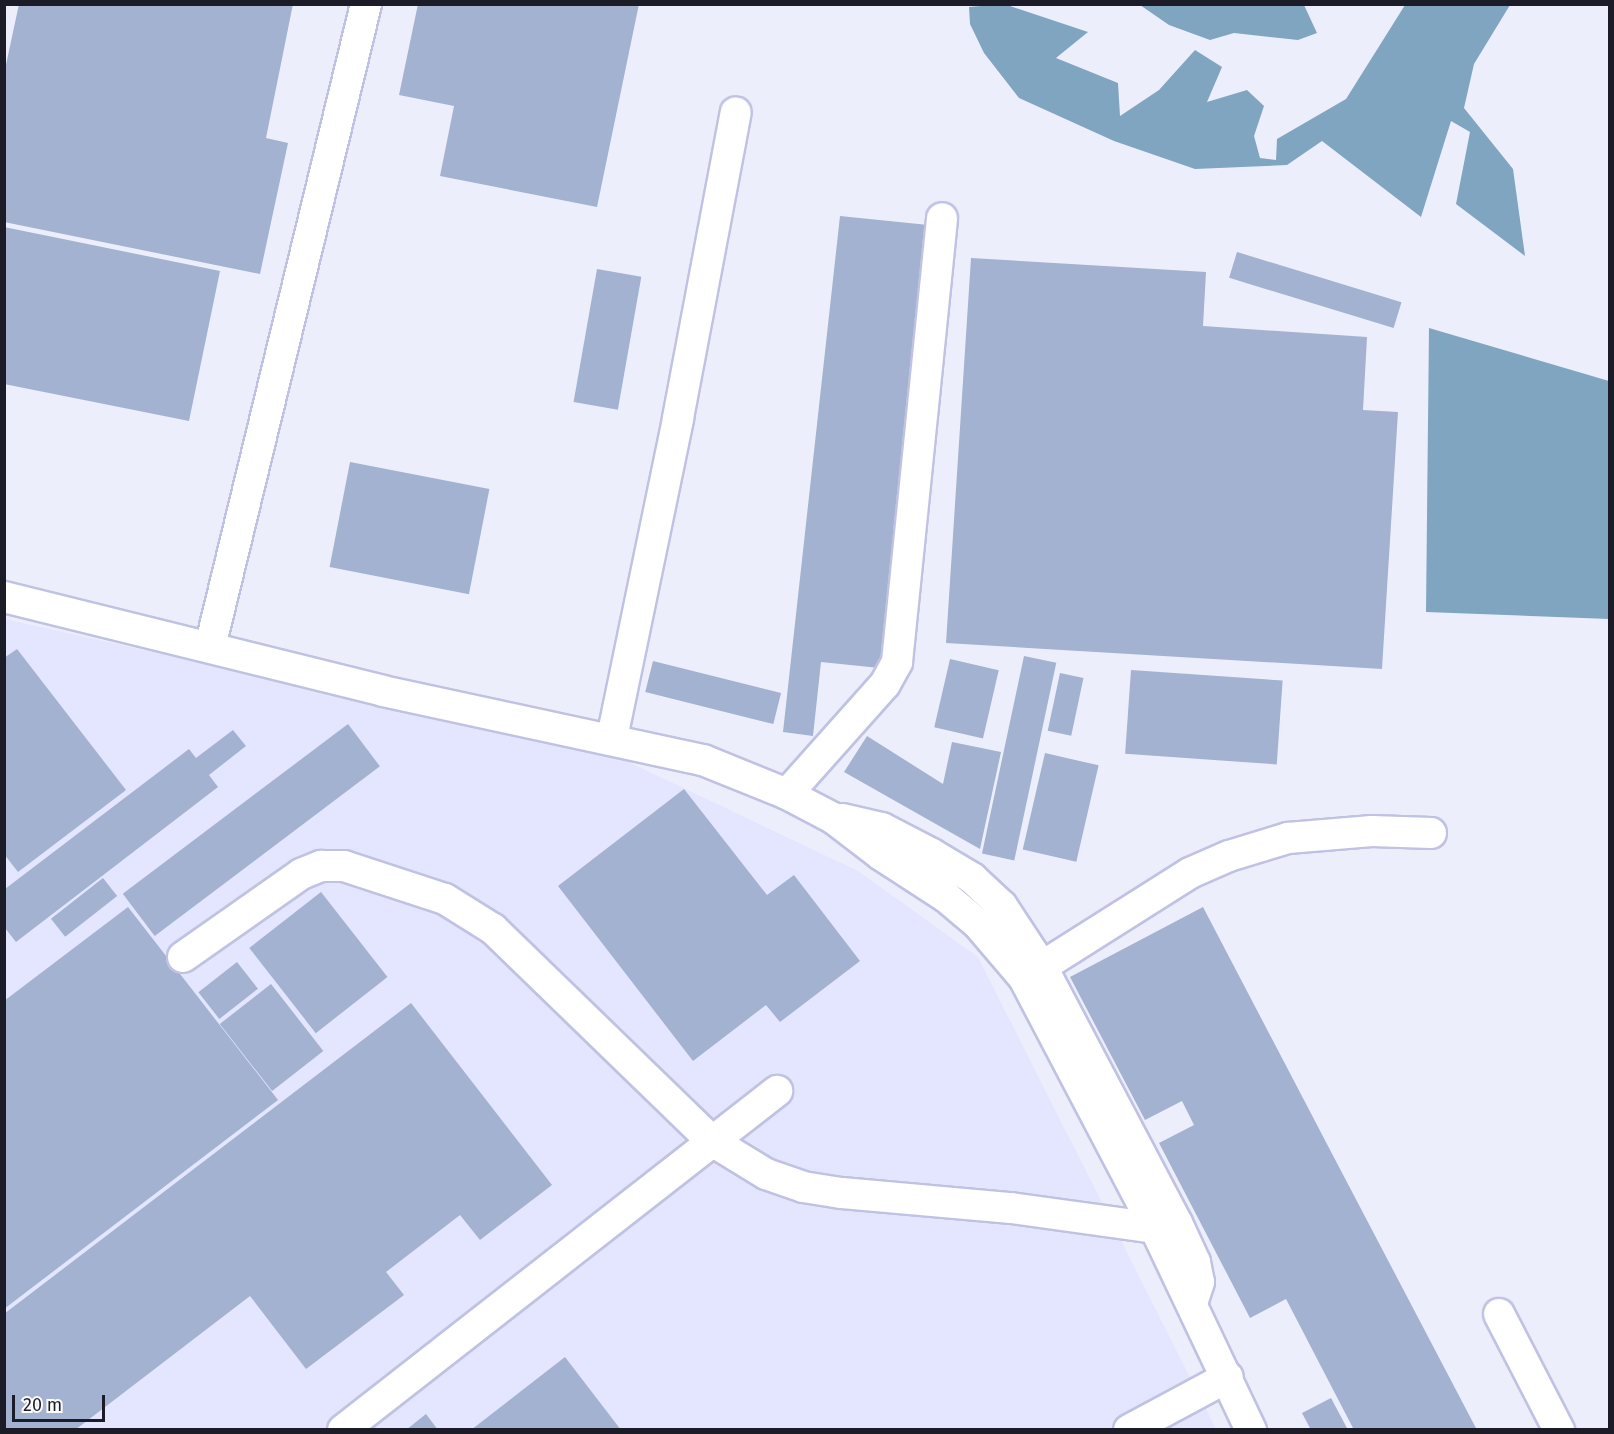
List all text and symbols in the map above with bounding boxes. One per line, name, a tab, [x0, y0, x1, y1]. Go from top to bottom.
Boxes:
scale bar	[15, 1383, 108, 1421]
text: 20 m	[23, 1394, 62, 1416]

